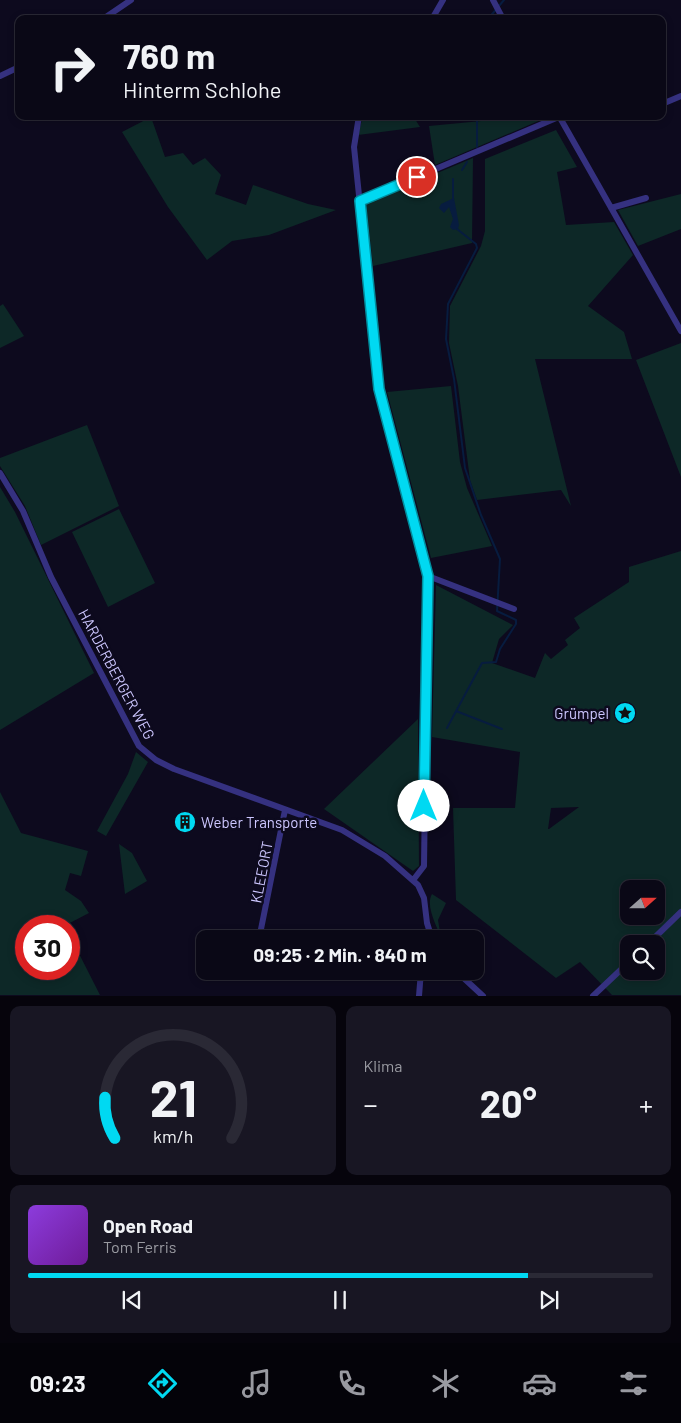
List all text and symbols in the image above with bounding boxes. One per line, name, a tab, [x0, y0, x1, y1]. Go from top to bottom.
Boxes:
text: 760 m	[123, 34, 215, 76]
icon: right	[40, 35, 105, 100]
text: Hinterm Schlohe	[123, 76, 282, 102]
pin	[396, 156, 438, 198]
icon: arrive	[403, 163, 431, 191]
street label: HARDERBERGER WEG	[75, 606, 159, 742]
place icon: Grümpel	[613, 701, 637, 725]
place label: Grümpel	[554, 704, 609, 722]
position arrow	[397, 779, 449, 831]
building icon: Weber Transporte	[173, 810, 197, 834]
place label: Weber Transporte	[201, 813, 317, 831]
street label: KLEEORT	[246, 839, 276, 905]
north arrow	[620, 880, 665, 925]
map controls	[620, 880, 665, 980]
speed limit sign: 30	[15, 915, 80, 980]
button: search	[620, 935, 665, 980]
text: 09:25 · 2 Min. · 840 m	[253, 943, 427, 966]
text: Klima	[364, 1056, 402, 1075]
text: 21	[149, 1065, 196, 1127]
text: 20°	[480, 1080, 537, 1126]
text: −	[364, 1087, 378, 1121]
text: +	[639, 1087, 653, 1121]
text: km/h	[153, 1125, 193, 1147]
text: Open Road	[103, 1214, 193, 1237]
text: Tom Ferris	[103, 1237, 177, 1256]
icon: previous	[118, 1286, 146, 1314]
icon: pause	[326, 1286, 354, 1314]
icon: next	[535, 1286, 563, 1314]
icon: directions	[145, 1366, 180, 1401]
icon: music	[239, 1366, 274, 1401]
icon: phone	[334, 1366, 369, 1401]
icon: climate	[428, 1366, 463, 1401]
icon: car	[522, 1366, 557, 1401]
icon: filters	[616, 1366, 651, 1401]
text: 09:23	[30, 1370, 86, 1396]

